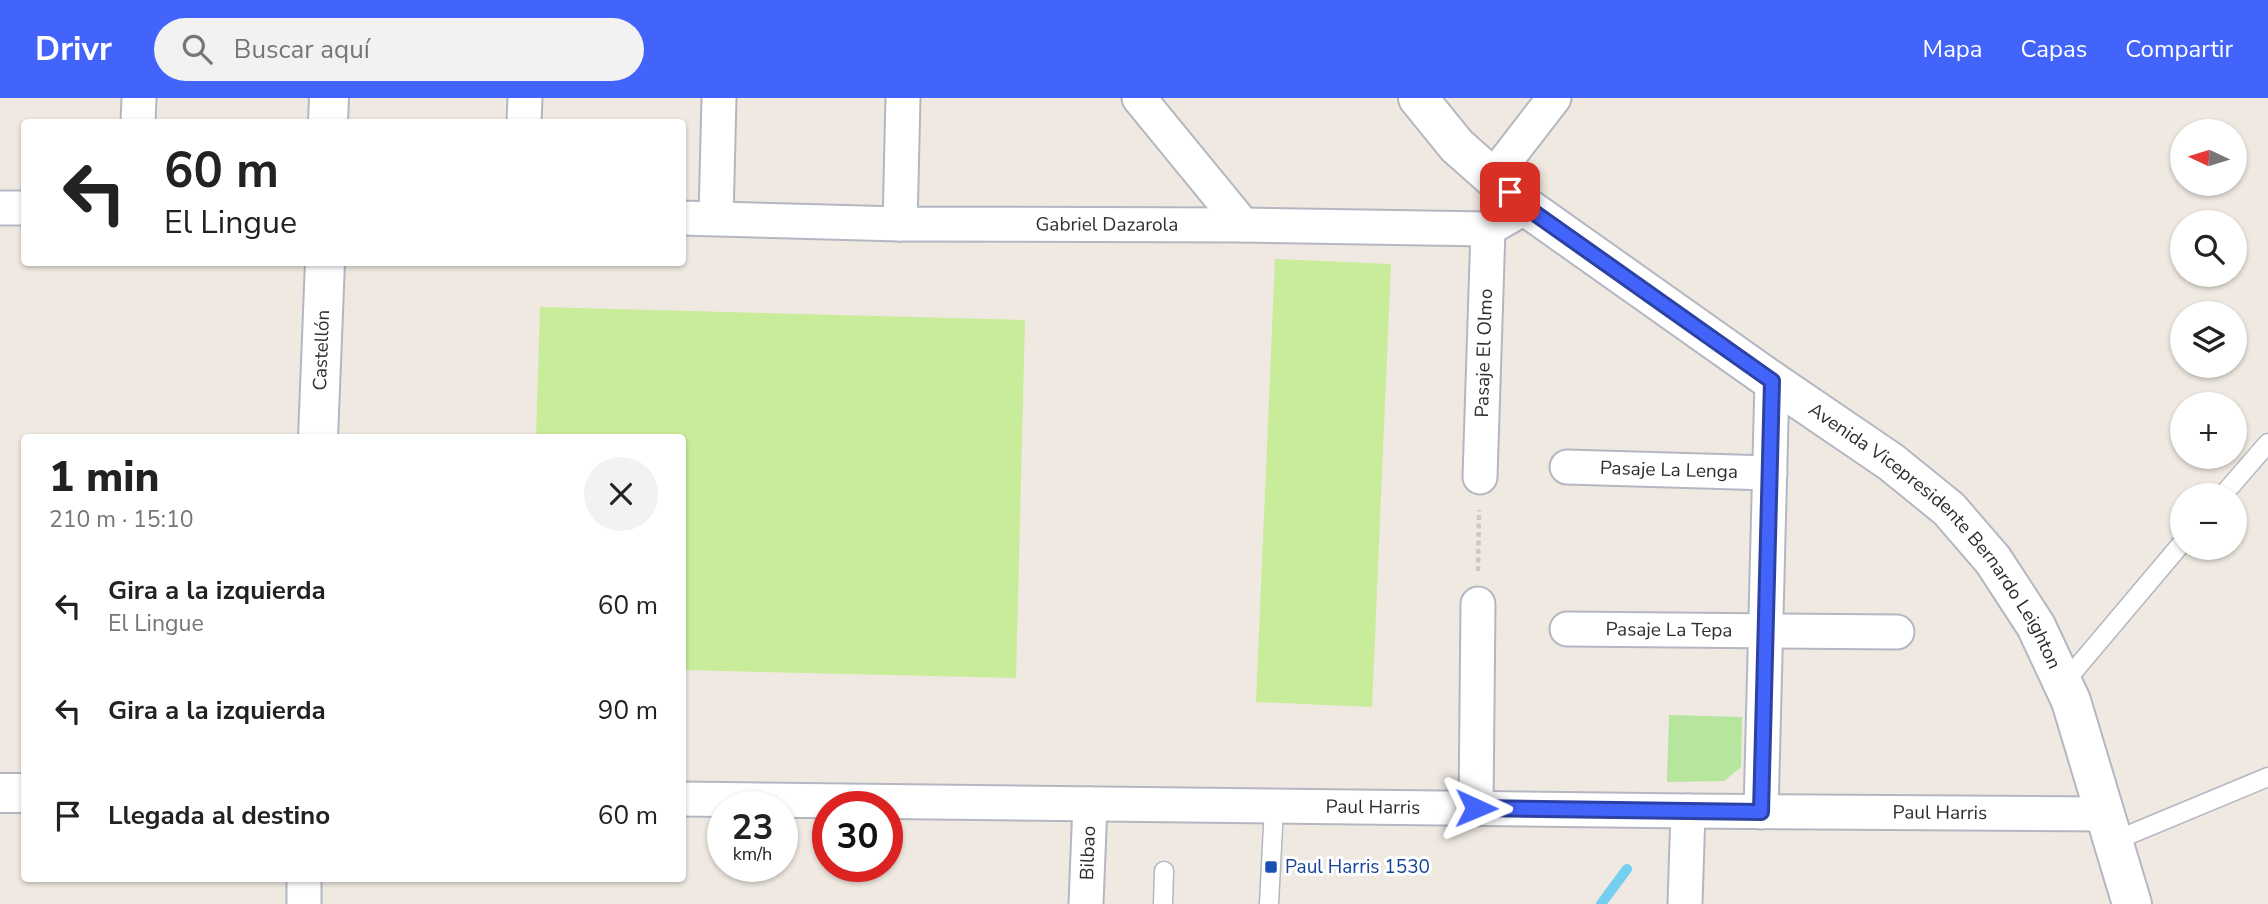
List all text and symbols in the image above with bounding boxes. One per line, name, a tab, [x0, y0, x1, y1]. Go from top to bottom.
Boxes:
search box	[154, 18, 644, 81]
text: Drivr	[35, 27, 112, 72]
icon: search	[178, 30, 216, 68]
text: Buscar aquí	[234, 32, 370, 67]
text: Mapa	[1923, 33, 1983, 65]
text: Capas	[2021, 33, 2087, 65]
text: Compartir	[2125, 33, 2233, 65]
north arrow	[2170, 119, 2247, 196]
map controls	[2170, 119, 2247, 560]
text: 60 m	[164, 137, 279, 204]
icon: left	[49, 147, 140, 238]
pin	[1480, 162, 1540, 222]
icon: arrive	[1491, 173, 1529, 211]
text: El Lingue	[164, 201, 297, 244]
button: search	[2170, 210, 2247, 287]
street label: Gabriel Dazarola	[1036, 211, 1178, 238]
street label: Pasaje El Olmo	[1469, 288, 1499, 418]
button: layers	[2170, 301, 2247, 378]
street label: Castellón	[307, 309, 336, 391]
button: +	[2170, 392, 2247, 469]
street label: Avenida Vicepresidente Bernardo Leighton	[1803, 397, 2067, 673]
text: 1 min	[49, 449, 159, 506]
street label: Pasaje La Lenga	[1600, 455, 1738, 485]
button: close	[584, 457, 658, 531]
button: −	[2170, 483, 2247, 560]
text: 210 m · 15:10	[49, 504, 194, 535]
text: Gira a la izquierda	[108, 573, 326, 608]
icon: left	[49, 587, 87, 625]
text: 60 m	[598, 588, 658, 623]
text: El Lingue	[108, 608, 204, 639]
street label: Pasaje La Tepa	[1605, 616, 1733, 644]
icon: left	[49, 692, 87, 730]
text: Gira a la izquierda	[108, 693, 326, 728]
text: 90 m	[598, 693, 658, 728]
position arrow	[1439, 771, 1513, 845]
speed limit sign: 30	[812, 791, 903, 882]
street label: Paul Harris	[1326, 794, 1420, 821]
icon: arrive	[49, 797, 87, 835]
text: Llegada al destino	[108, 798, 330, 833]
text: 60 m	[598, 798, 658, 833]
street label: Paul Harris	[1893, 799, 1987, 826]
text: 23	[731, 804, 774, 851]
street label: Bilbao	[1074, 825, 1102, 881]
text: km/h	[733, 842, 772, 866]
place label: Paul Harris 1530	[1285, 854, 1430, 880]
marker: Paul Harris 1530	[1263, 859, 1279, 875]

